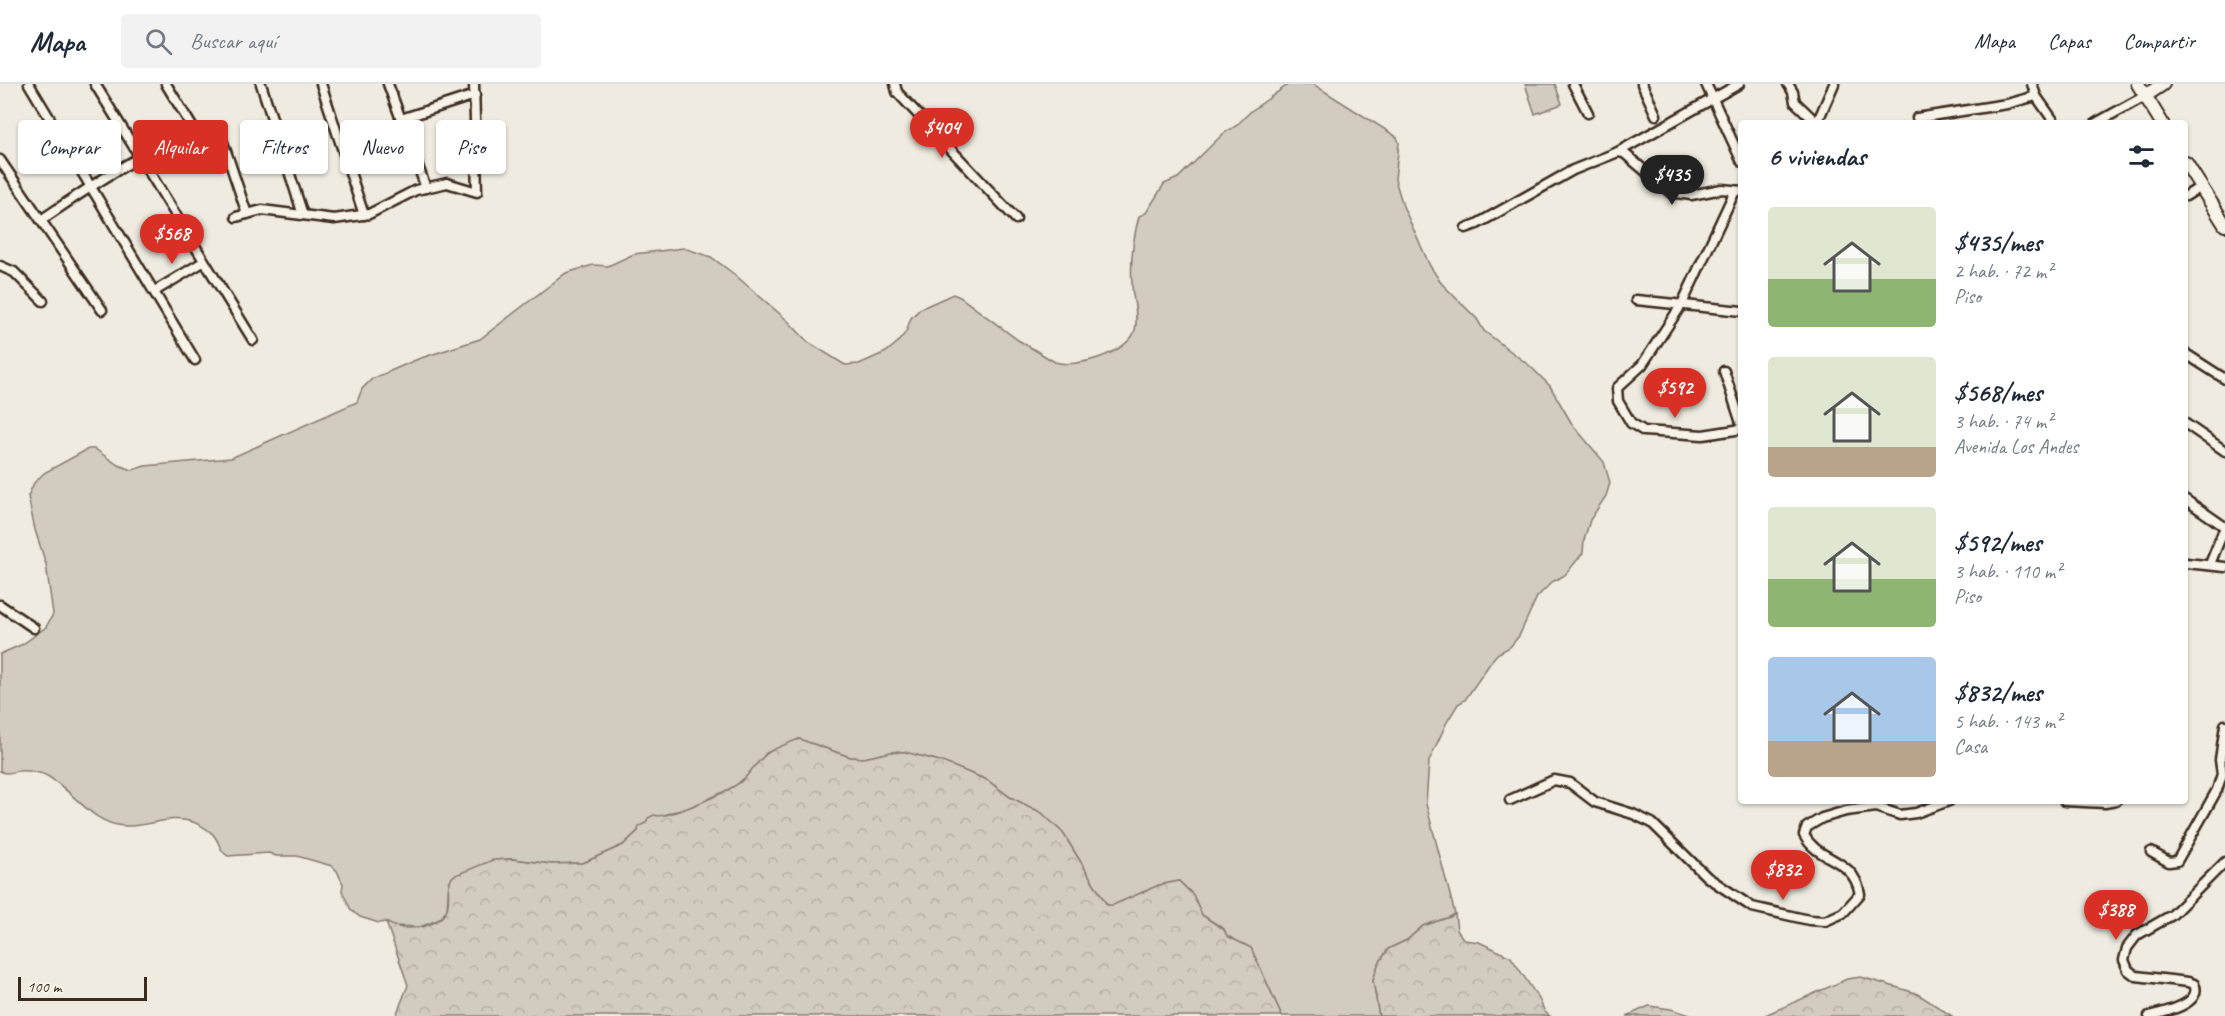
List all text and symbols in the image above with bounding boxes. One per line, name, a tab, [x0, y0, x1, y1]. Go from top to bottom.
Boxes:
search box	[121, 14, 541, 68]
text: Mapa	[30, 24, 85, 59]
icon: search	[142, 25, 175, 58]
text: Buscar aquí	[190, 27, 276, 55]
text: Mapa	[1974, 28, 2015, 54]
text: Capas	[2048, 28, 2091, 54]
text: Compartir	[2124, 28, 2195, 54]
pin: $404	[906, 108, 978, 159]
text: $404	[924, 115, 960, 140]
chip: Comprar	[18, 120, 121, 174]
chip: Alquilar	[133, 120, 228, 174]
chip: Filtros	[240, 120, 328, 174]
chip: Nuevo	[340, 120, 424, 174]
chip: Piso	[436, 120, 506, 174]
text: 6 viviendas	[1768, 140, 1866, 173]
icon: filters	[2125, 140, 2158, 173]
pin: $435	[1636, 155, 1708, 206]
text: $435	[1654, 162, 1690, 187]
pin: $568	[136, 214, 208, 265]
text: $568	[154, 221, 190, 246]
text: $435/mes	[1954, 226, 2042, 259]
icon: home	[1816, 231, 1888, 303]
text: 2 hab. · 72 m²	[1954, 259, 2052, 284]
text: Piso	[1954, 284, 1981, 309]
pin: $592	[1639, 368, 1711, 419]
text: $592	[1657, 375, 1693, 400]
text: $568/mes	[1954, 376, 2042, 409]
icon: home	[1816, 381, 1888, 453]
text: 3 hab. · 74 m²	[1954, 409, 2052, 434]
text: Avenida Los Andes	[1954, 434, 2078, 459]
text: $592/mes	[1954, 526, 2041, 559]
icon: home	[1816, 531, 1888, 603]
text: 3 hab. · 110 m²	[1954, 559, 2061, 584]
text: Piso	[1954, 584, 1981, 609]
text: $832/mes	[1954, 676, 2042, 709]
icon: home	[1816, 681, 1888, 753]
text: 5 hab. · 143 m²	[1954, 709, 2061, 734]
text: Casa	[1954, 734, 1987, 759]
pin: $832	[1747, 850, 1819, 901]
text: $832	[1765, 857, 1801, 882]
pin: $388	[2080, 890, 2152, 941]
text: $388	[2098, 897, 2134, 922]
scale bar	[18, 974, 147, 1002]
text: 100 m	[27, 977, 61, 997]

